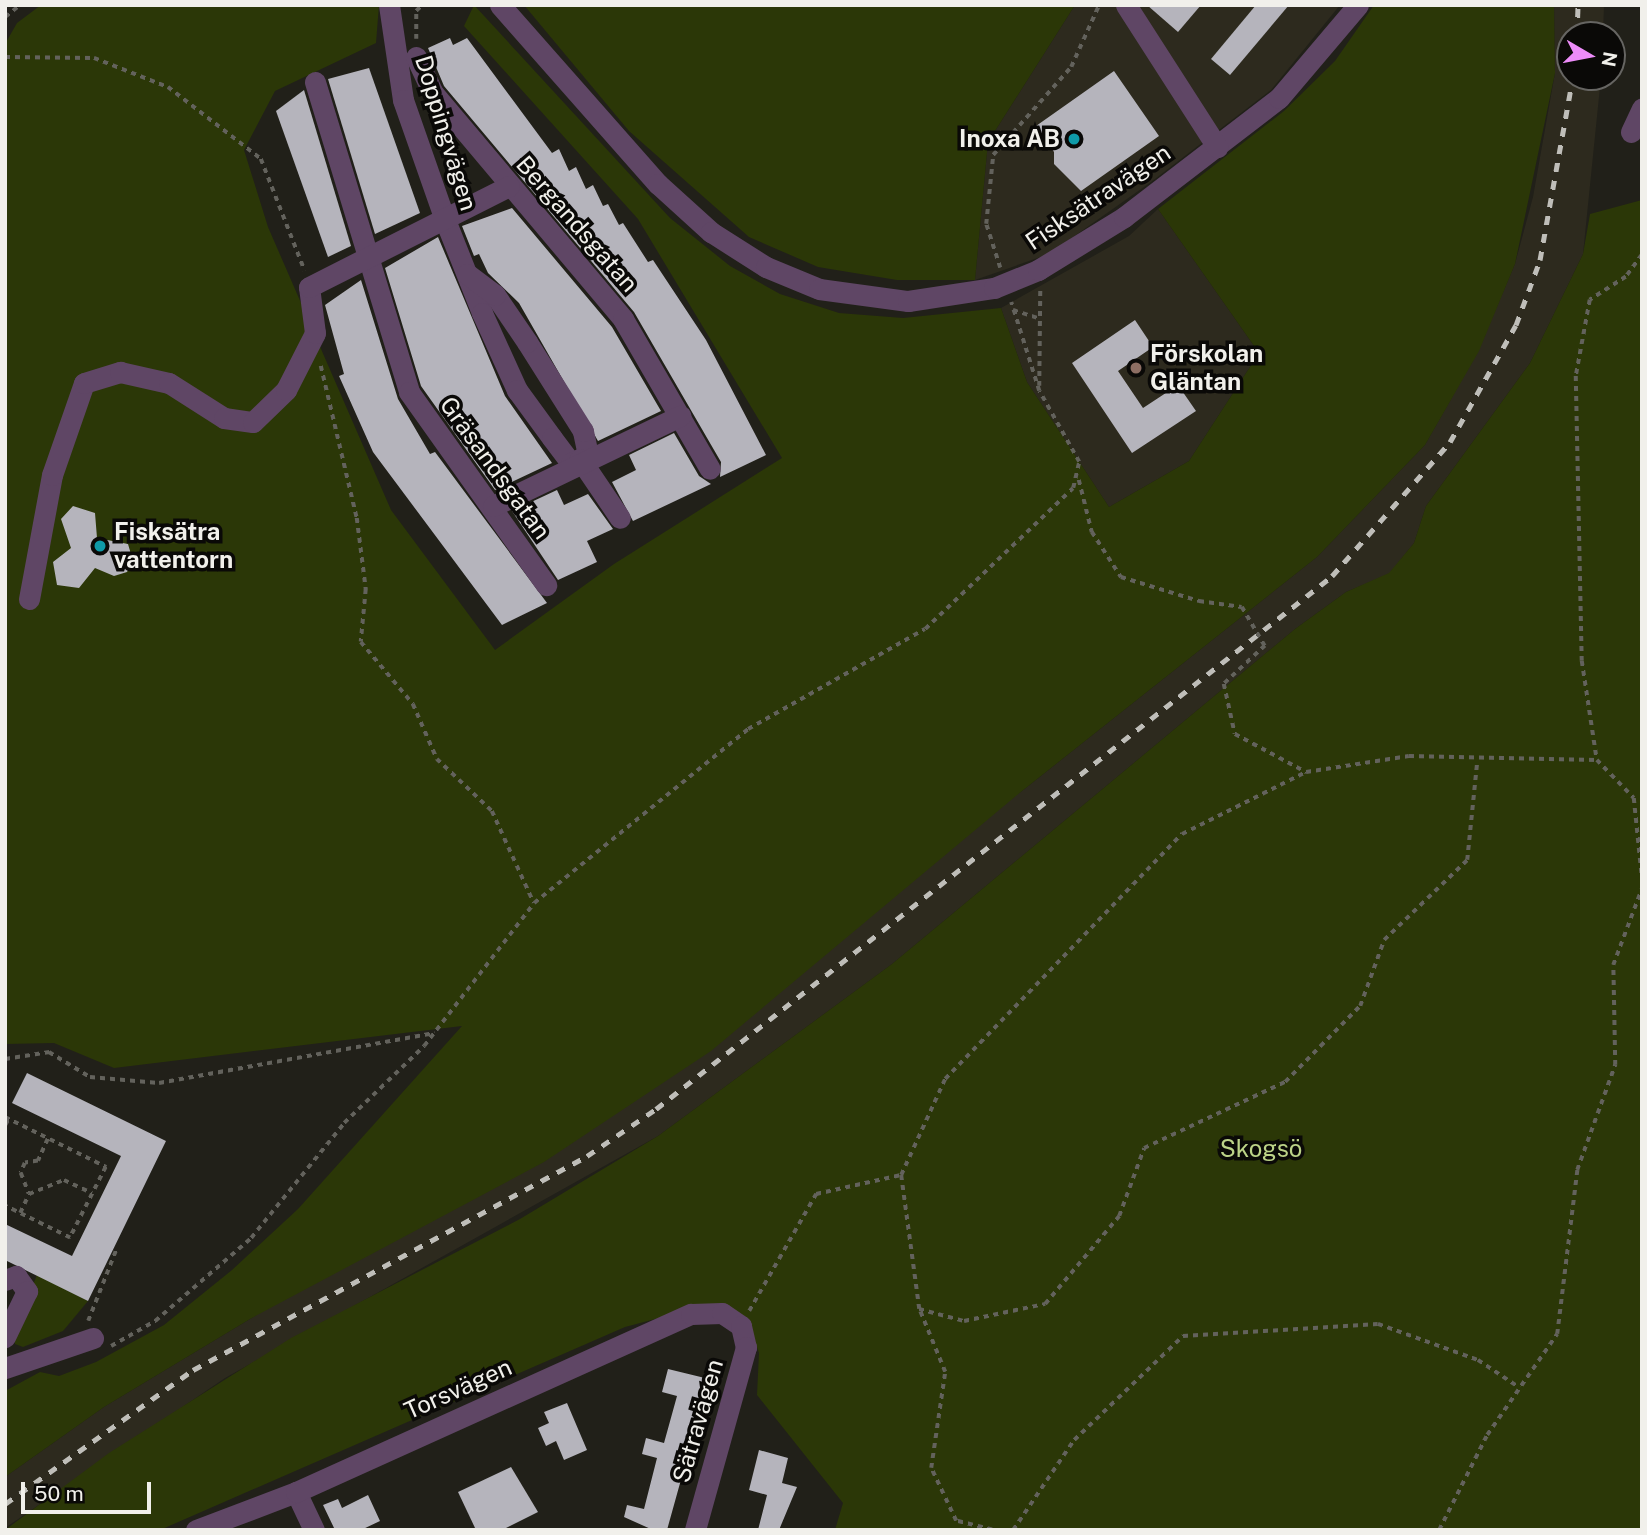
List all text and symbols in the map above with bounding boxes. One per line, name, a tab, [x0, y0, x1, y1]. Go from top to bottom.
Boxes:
north arrow	[1556, 21, 1626, 91]
text: N	[1598, 50, 1622, 69]
street label: Doppingvägen	[409, 52, 483, 214]
place label: Inoxa AB	[959, 125, 1060, 153]
marker: Inoxa AB	[1066, 131, 1082, 147]
street label: Fisksätravägen	[1020, 138, 1176, 256]
street label: Bergandsgatan	[510, 150, 644, 298]
place label: Förskolan Gläntan	[1150, 340, 1263, 396]
marker: Förskolan Gläntan	[1128, 360, 1144, 376]
street label: Gräsandsgatan	[434, 391, 556, 545]
place label: Fisksätra vattentorn	[114, 518, 233, 574]
marker: Fisksätra vattentorn	[92, 538, 108, 554]
park label: Skogsö	[1220, 1135, 1302, 1163]
street label: Torsvägen	[400, 1353, 516, 1425]
street label: Sätravägen	[667, 1356, 729, 1486]
scale bar	[24, 1468, 154, 1512]
text: 50 m	[34, 1481, 84, 1506]

